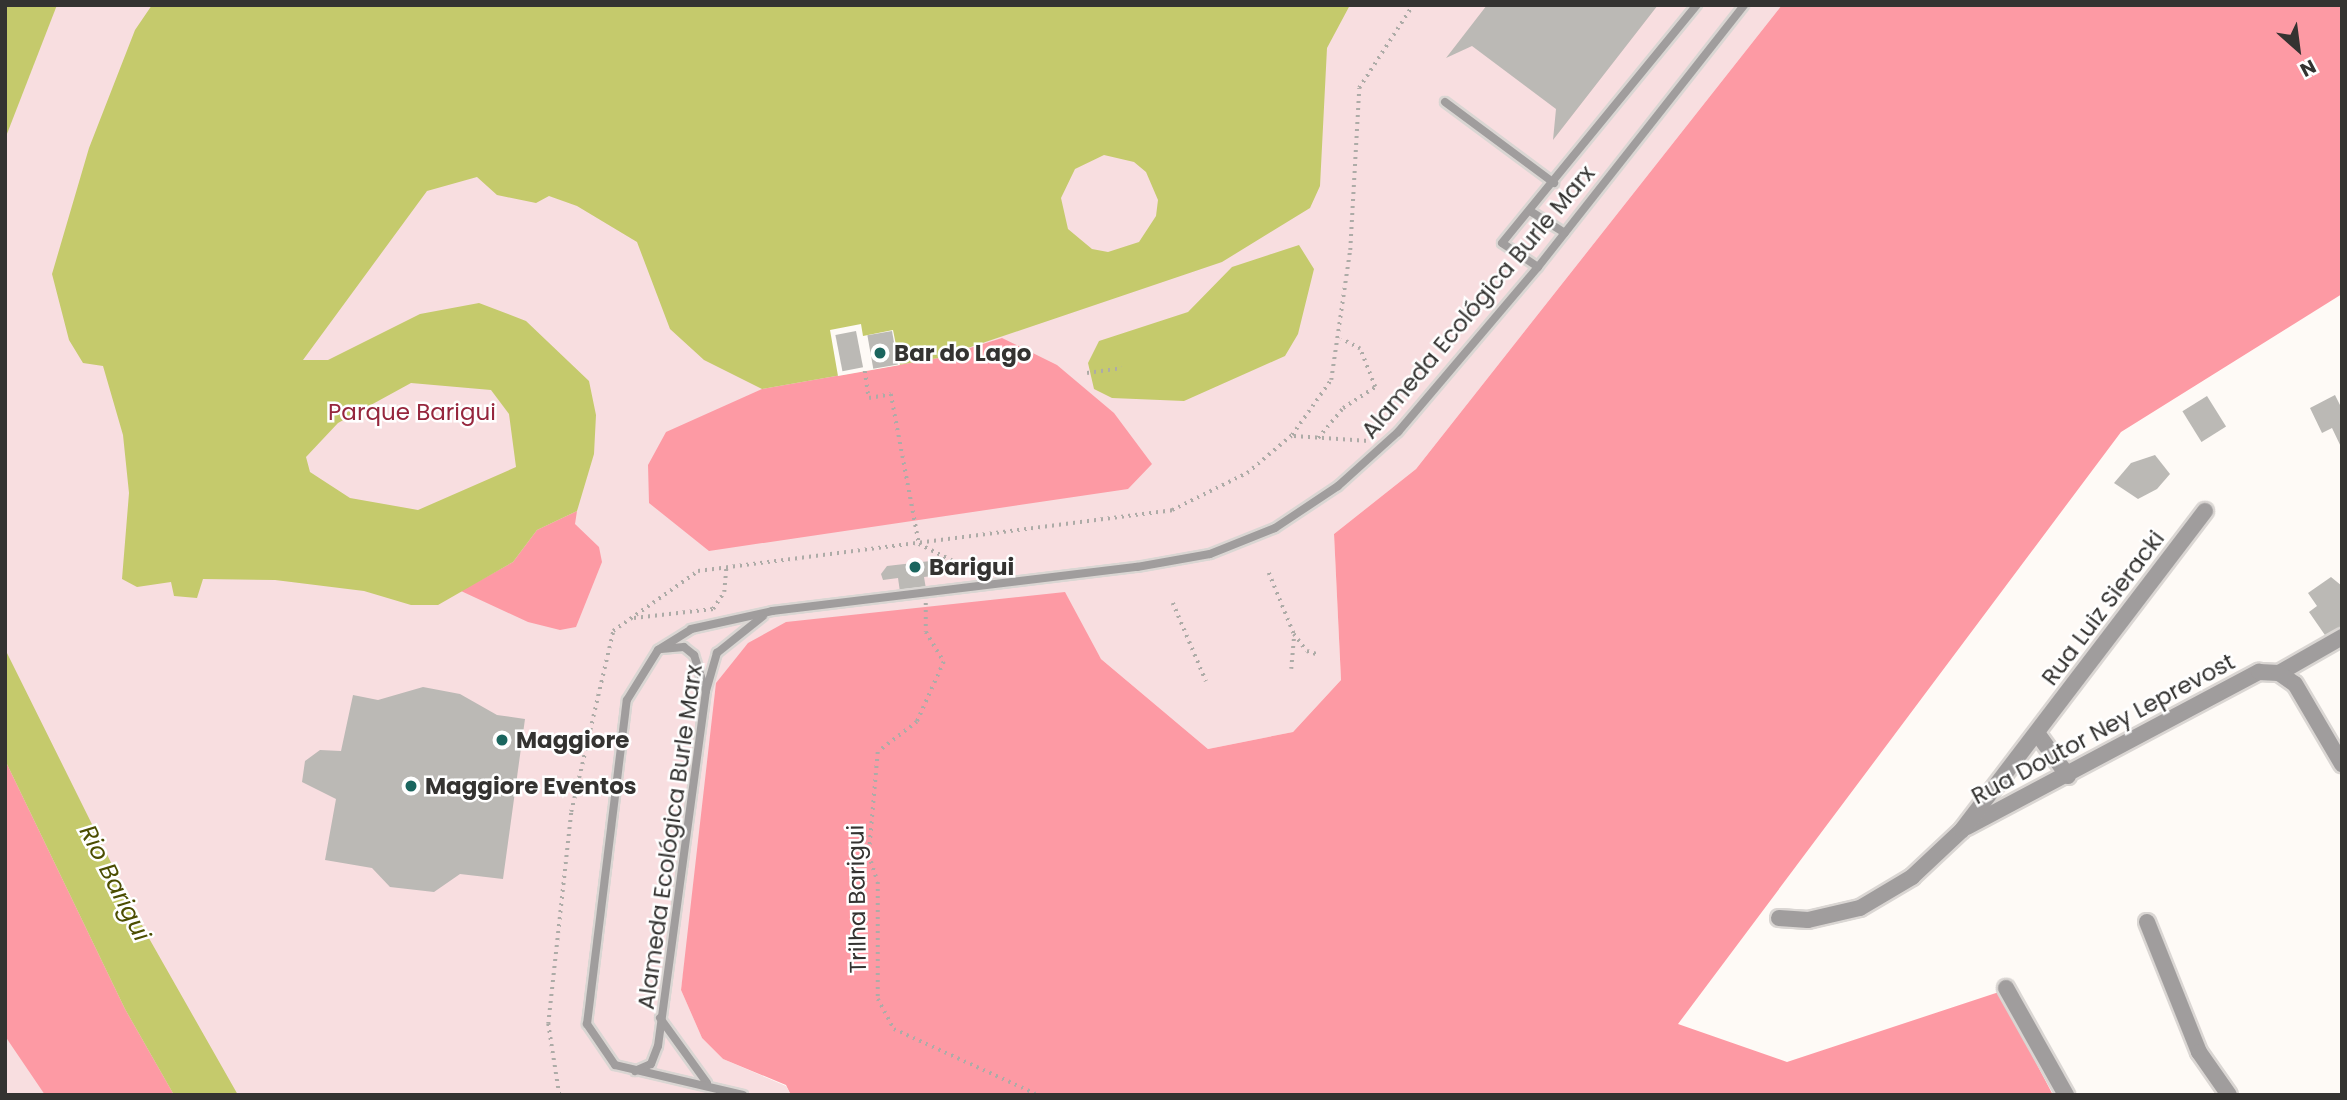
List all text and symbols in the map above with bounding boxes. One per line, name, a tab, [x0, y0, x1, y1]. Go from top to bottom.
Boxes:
north arrow	[2263, 14, 2333, 84]
text: N	[2295, 53, 2321, 83]
street label: Alameda Ecológica Burle Marx	[1356, 160, 1600, 444]
place label: Bar do Lago	[894, 339, 1031, 367]
marker: Bar do Lago	[872, 345, 888, 361]
park label: Parque Barigui	[328, 398, 496, 426]
street label: Rua Luiz Sieracki	[2036, 525, 2170, 691]
place label: Barigui	[929, 553, 1014, 581]
marker: Barigui	[907, 559, 923, 575]
street label: Rua Doutor Ney Leprevost	[1967, 648, 2239, 810]
street label: Alameda Ecológica Burle Marx	[632, 663, 708, 1011]
place label: Maggiore	[516, 726, 629, 754]
marker: Maggiore	[494, 732, 510, 748]
place label: Maggiore Eventos	[425, 772, 637, 800]
marker: Maggiore Eventos	[403, 778, 419, 794]
water label: Rio Barigui	[74, 820, 156, 946]
street label: Trilha Barigui	[842, 824, 872, 974]

